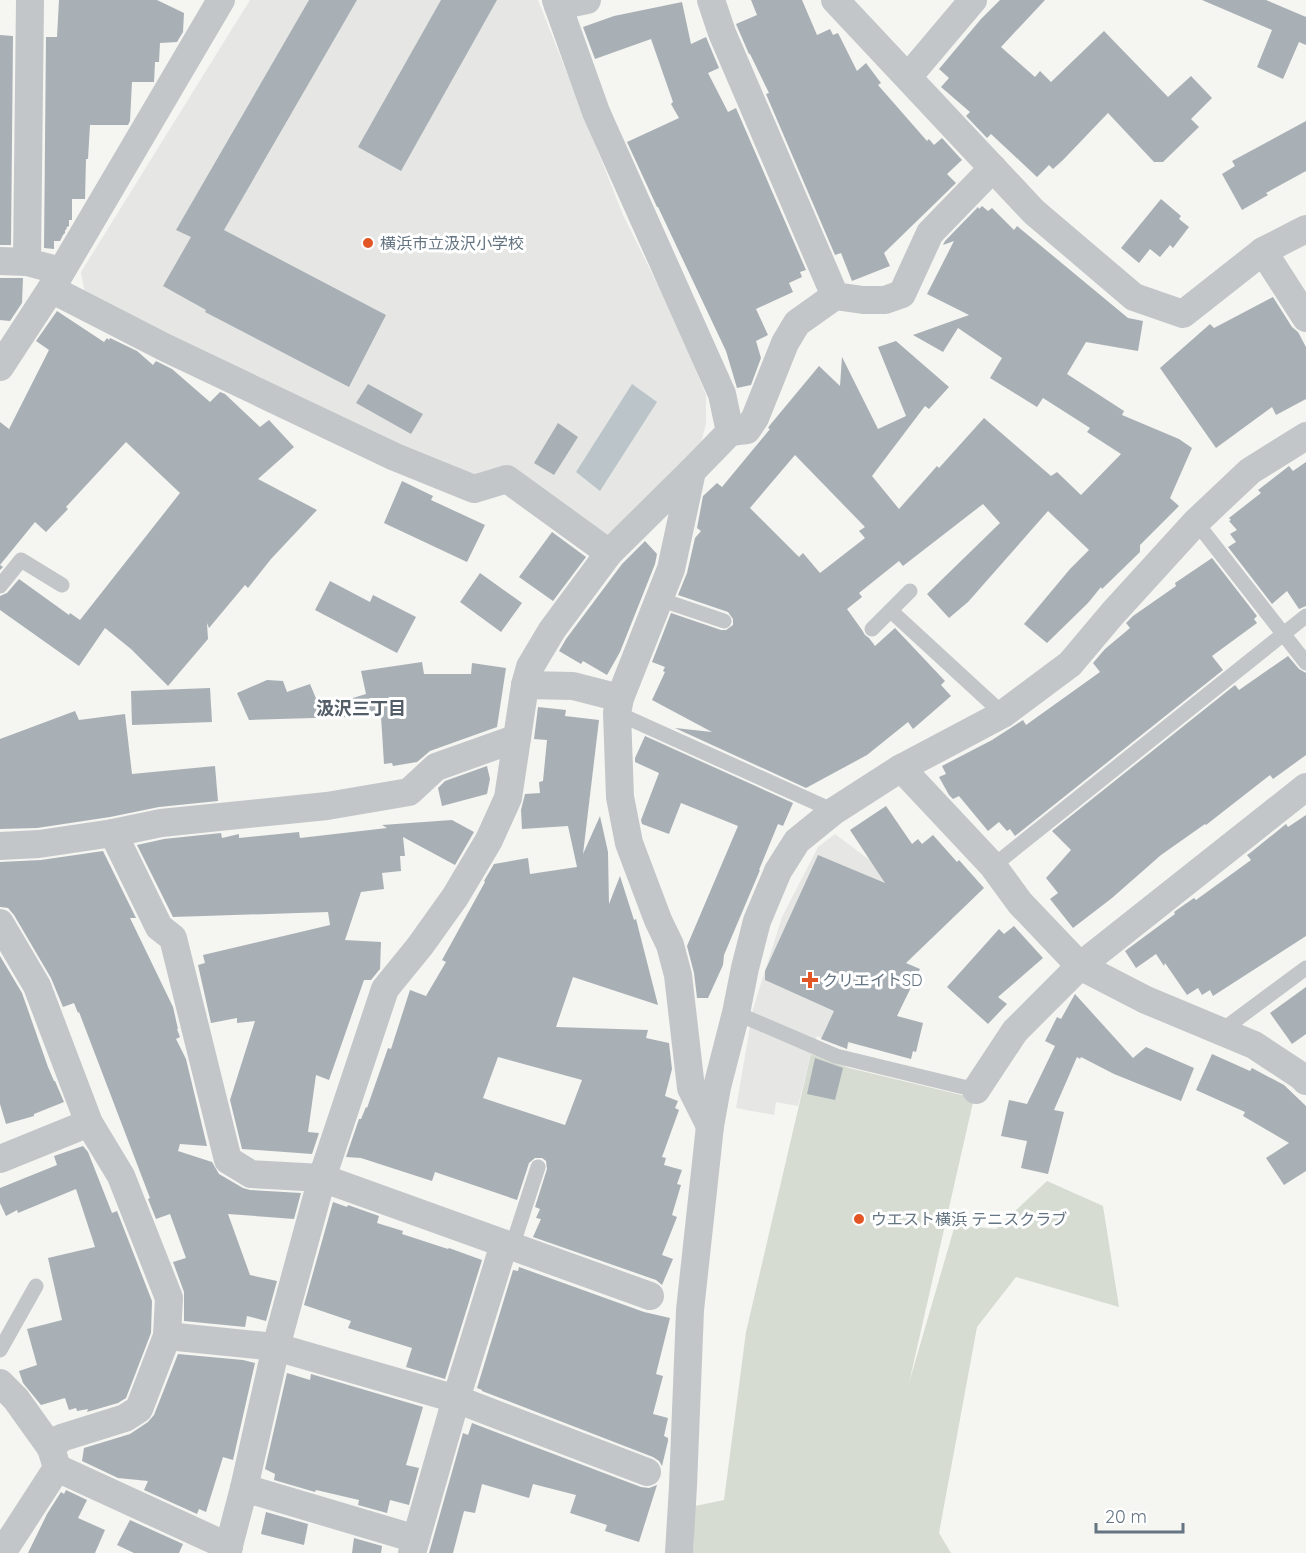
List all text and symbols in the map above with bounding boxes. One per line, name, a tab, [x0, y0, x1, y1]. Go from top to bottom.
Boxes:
place label: 横浜市立汲沢小学校	[380, 233, 524, 253]
marker: 横浜市立汲沢小学校	[361, 236, 375, 250]
district label: 汲沢三丁目	[316, 697, 406, 720]
place label: クリエイトSD	[822, 970, 923, 990]
marker: クリエイトSD	[803, 973, 817, 987]
place label: ウエスト横浜 テニスクラブ	[871, 1209, 1067, 1229]
marker: ウエスト横浜 テニスクラブ	[852, 1212, 866, 1226]
scale bar	[1096, 1496, 1183, 1534]
text: 20 m	[1105, 1505, 1147, 1528]

